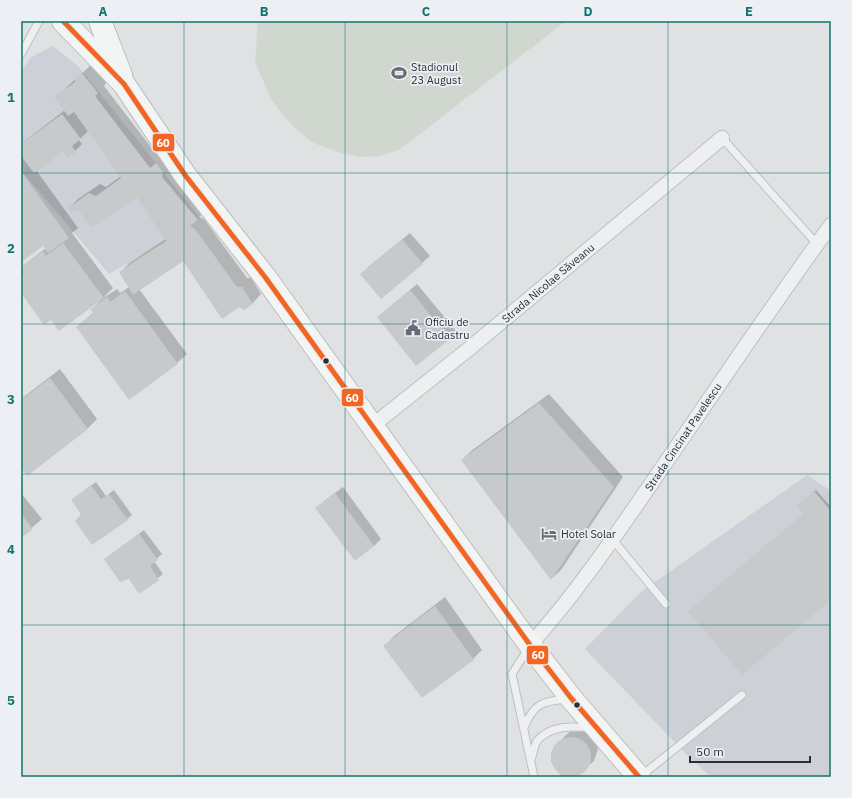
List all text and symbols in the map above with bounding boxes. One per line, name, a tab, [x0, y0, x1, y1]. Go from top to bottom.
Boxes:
text: A	[99, 3, 108, 20]
text: B	[260, 3, 269, 20]
text: C	[422, 3, 431, 20]
text: D	[583, 3, 593, 20]
text: E	[745, 3, 753, 20]
place label: Stadionul 23 August	[411, 60, 461, 87]
sports icon: Stadionul 23 August	[390, 64, 408, 82]
text: 1	[7, 89, 15, 106]
line badge: 60	[152, 133, 175, 152]
text: 60	[156, 136, 170, 150]
text: 2	[7, 240, 15, 257]
street label: Strada Nicolae Săveanu	[499, 240, 597, 326]
place label: Oficiu de Cadastru	[425, 315, 469, 342]
public building icon: Oficiu de Cadastru	[404, 319, 422, 337]
unlabelled marker	[321, 356, 331, 366]
street label: Strada Cincinat Pavelescu	[642, 380, 724, 494]
line badge: 60	[341, 388, 364, 407]
text: 3	[7, 391, 15, 408]
text: 60	[345, 391, 359, 405]
hotel icon: Hotel Solar	[540, 525, 558, 543]
place label: Hotel Solar	[561, 527, 616, 541]
text: 4	[7, 541, 15, 558]
line badge: 60	[526, 645, 549, 665]
text: 60	[531, 648, 545, 662]
text: 5	[7, 692, 15, 709]
unlabelled marker	[572, 700, 582, 710]
scale bar	[690, 738, 810, 764]
text: 50 m	[696, 744, 724, 759]

